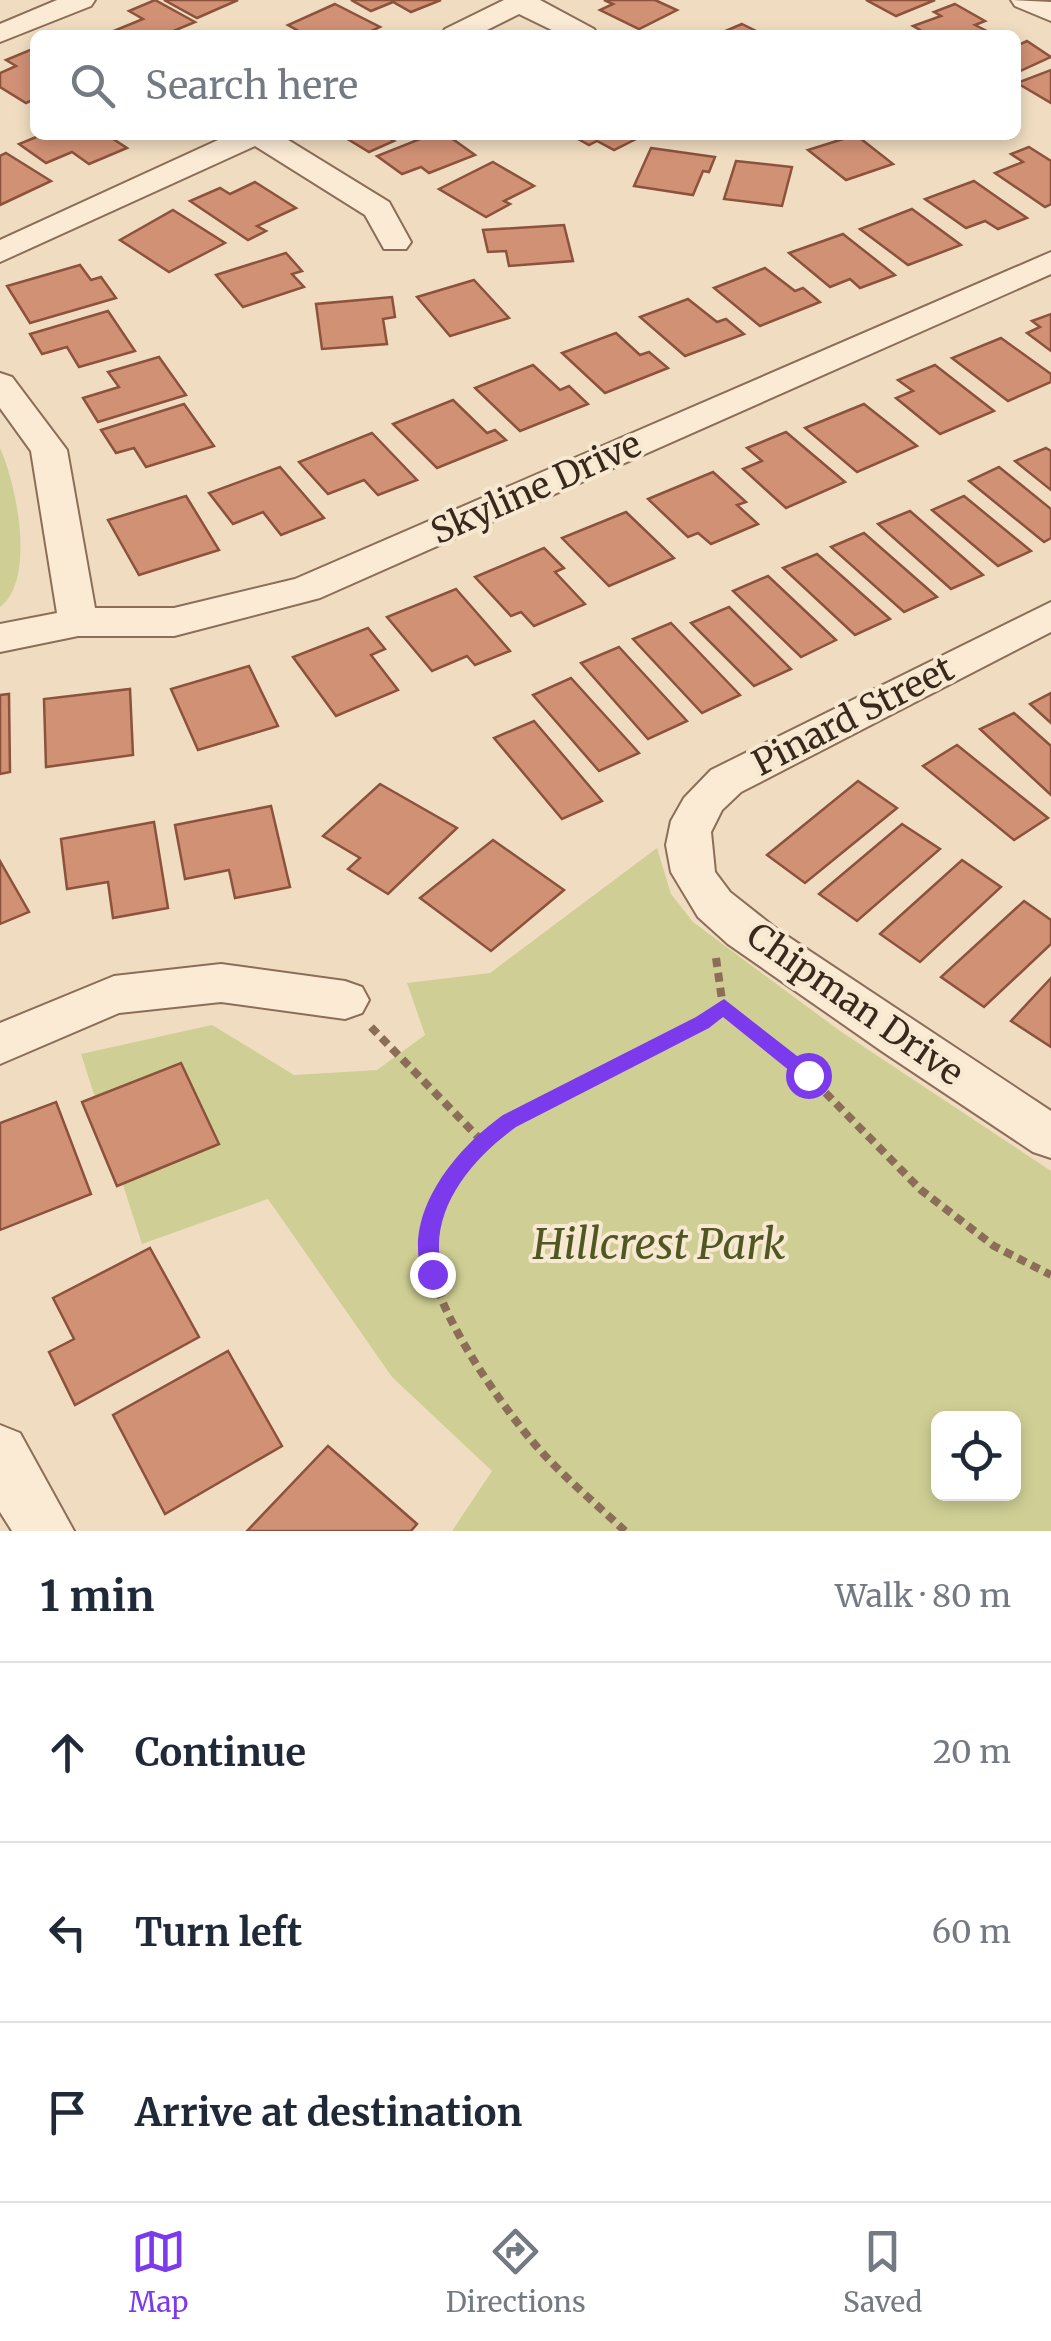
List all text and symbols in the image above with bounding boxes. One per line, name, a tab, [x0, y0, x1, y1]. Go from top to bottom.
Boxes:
search box	[30, 30, 1021, 140]
icon: search	[65, 58, 120, 113]
text: Search here	[145, 62, 358, 109]
street label: Skyline Drive	[424, 422, 648, 554]
street label: Pinard Street	[745, 646, 961, 786]
street label: Chipman Drive	[738, 913, 972, 1095]
route start	[786, 1053, 832, 1099]
park label: Hillcrest Park	[532, 1218, 785, 1270]
route end	[410, 1252, 456, 1298]
map controls	[931, 1411, 1021, 1501]
button: locate	[931, 1411, 1021, 1501]
text: 1 min	[40, 1570, 154, 1622]
text: Walk · 80 m	[835, 1576, 1011, 1616]
icon: ahead	[40, 1725, 95, 1780]
text: Continue	[135, 1729, 306, 1776]
text: 20 m	[933, 1732, 1011, 1772]
icon: left	[40, 1905, 95, 1960]
text: Turn left	[135, 1909, 302, 1956]
text: 60 m	[932, 1912, 1011, 1952]
icon: arrive	[40, 2085, 95, 2140]
text: Arrive at destination	[135, 2089, 522, 2136]
tab: Map	[129, 2224, 188, 2320]
tab: Directions	[446, 2224, 586, 2320]
tab: Saved	[843, 2224, 922, 2320]

